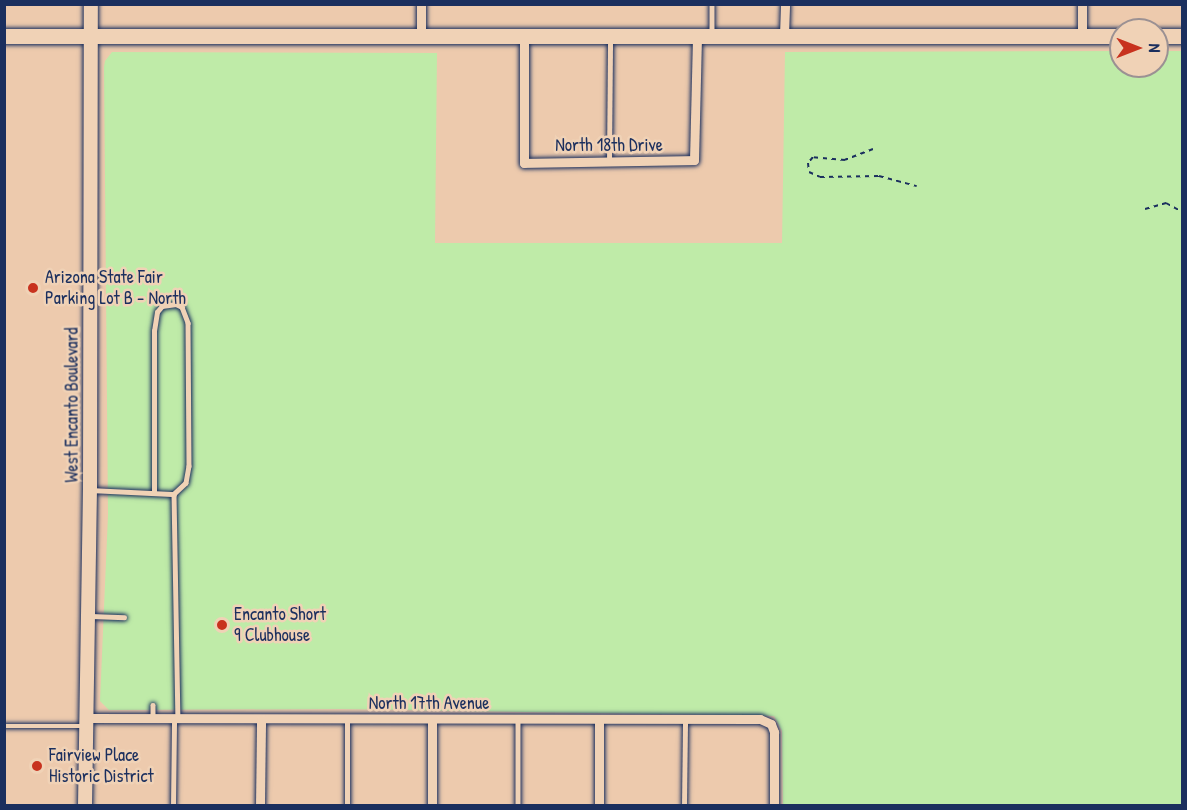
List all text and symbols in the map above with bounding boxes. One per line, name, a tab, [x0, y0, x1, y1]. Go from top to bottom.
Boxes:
north arrow	[1109, 18, 1169, 78]
text: N	[1144, 44, 1166, 52]
street label: North 18th Drive	[555, 134, 663, 156]
place label: Arizona State Fair Parking Lot B - North	[45, 267, 186, 310]
marker: Arizona State Fair Parking Lot B - North	[26, 281, 40, 295]
street label: West Encanto Boulevard	[61, 327, 83, 483]
place label: Encanto Short 9 Clubhouse	[234, 604, 326, 646]
marker: Encanto Short 9 Clubhouse	[215, 618, 229, 632]
street label: North 17th Avenue	[369, 692, 489, 714]
place label: Fairview Place Historic District	[49, 745, 154, 788]
marker: Fairview Place Historic District	[30, 759, 44, 773]

